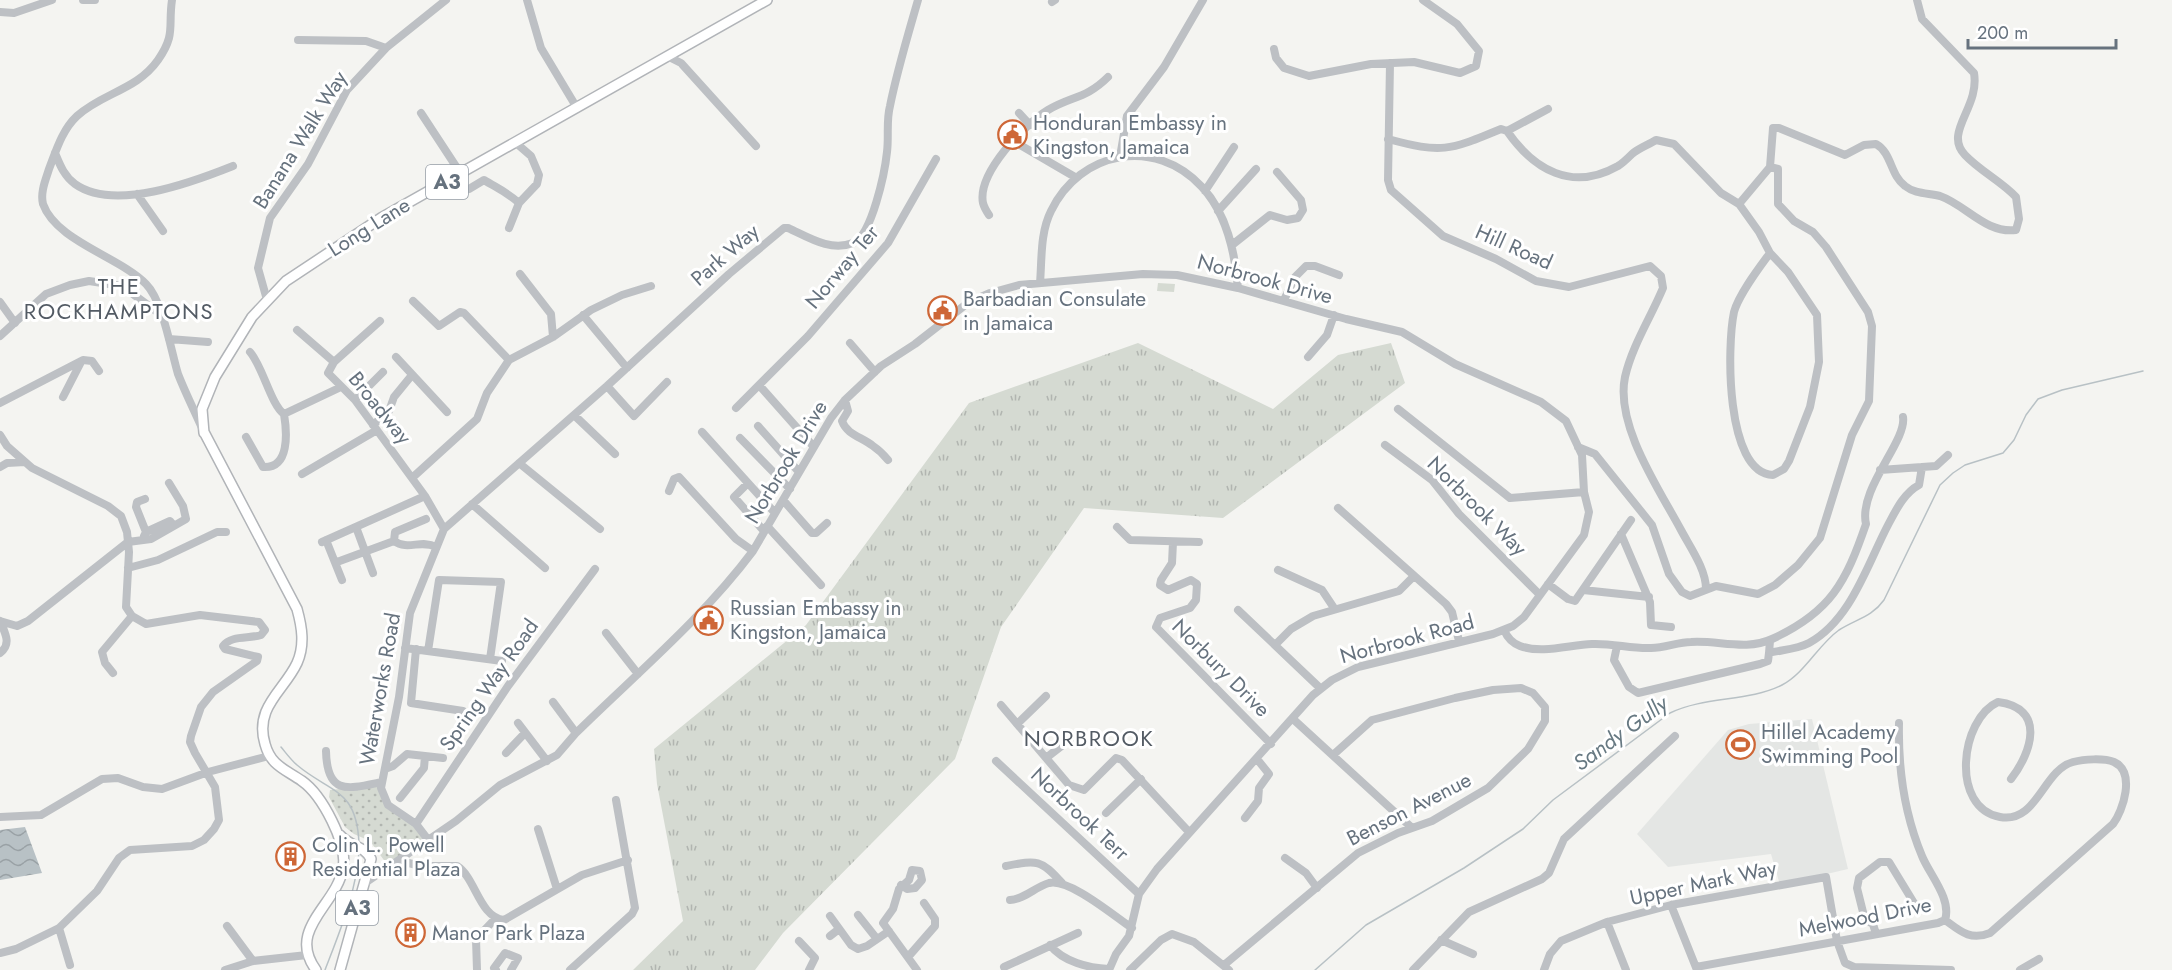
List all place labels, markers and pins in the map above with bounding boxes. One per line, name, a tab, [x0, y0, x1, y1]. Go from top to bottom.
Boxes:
place label: Honduran Embassy in Kingston, Jamaica	[1033, 108, 1227, 162]
public building icon: Honduran Embassy in Kingston, Jamaica	[996, 119, 1028, 151]
place label: Barbadian Consulate in Jamaica	[963, 284, 1146, 338]
public building icon: Barbadian Consulate in Jamaica	[926, 295, 958, 327]
place label: Russian Embassy in Kingston, Jamaica	[730, 593, 901, 647]
public building icon: Russian Embassy in Kingston, Jamaica	[693, 604, 725, 636]
place label: Hillel Academy Swimming Pool	[1761, 717, 1898, 771]
sports icon: Hillel Academy Swimming Pool	[1724, 728, 1756, 760]
place label: Colin L. Powell Residential Plaza	[312, 830, 460, 884]
building icon: Colin L. Powell Residential Plaza	[275, 841, 307, 873]
building icon: Manor Park Plaza	[395, 917, 427, 949]
place label: Manor Park Plaza	[432, 918, 585, 948]

